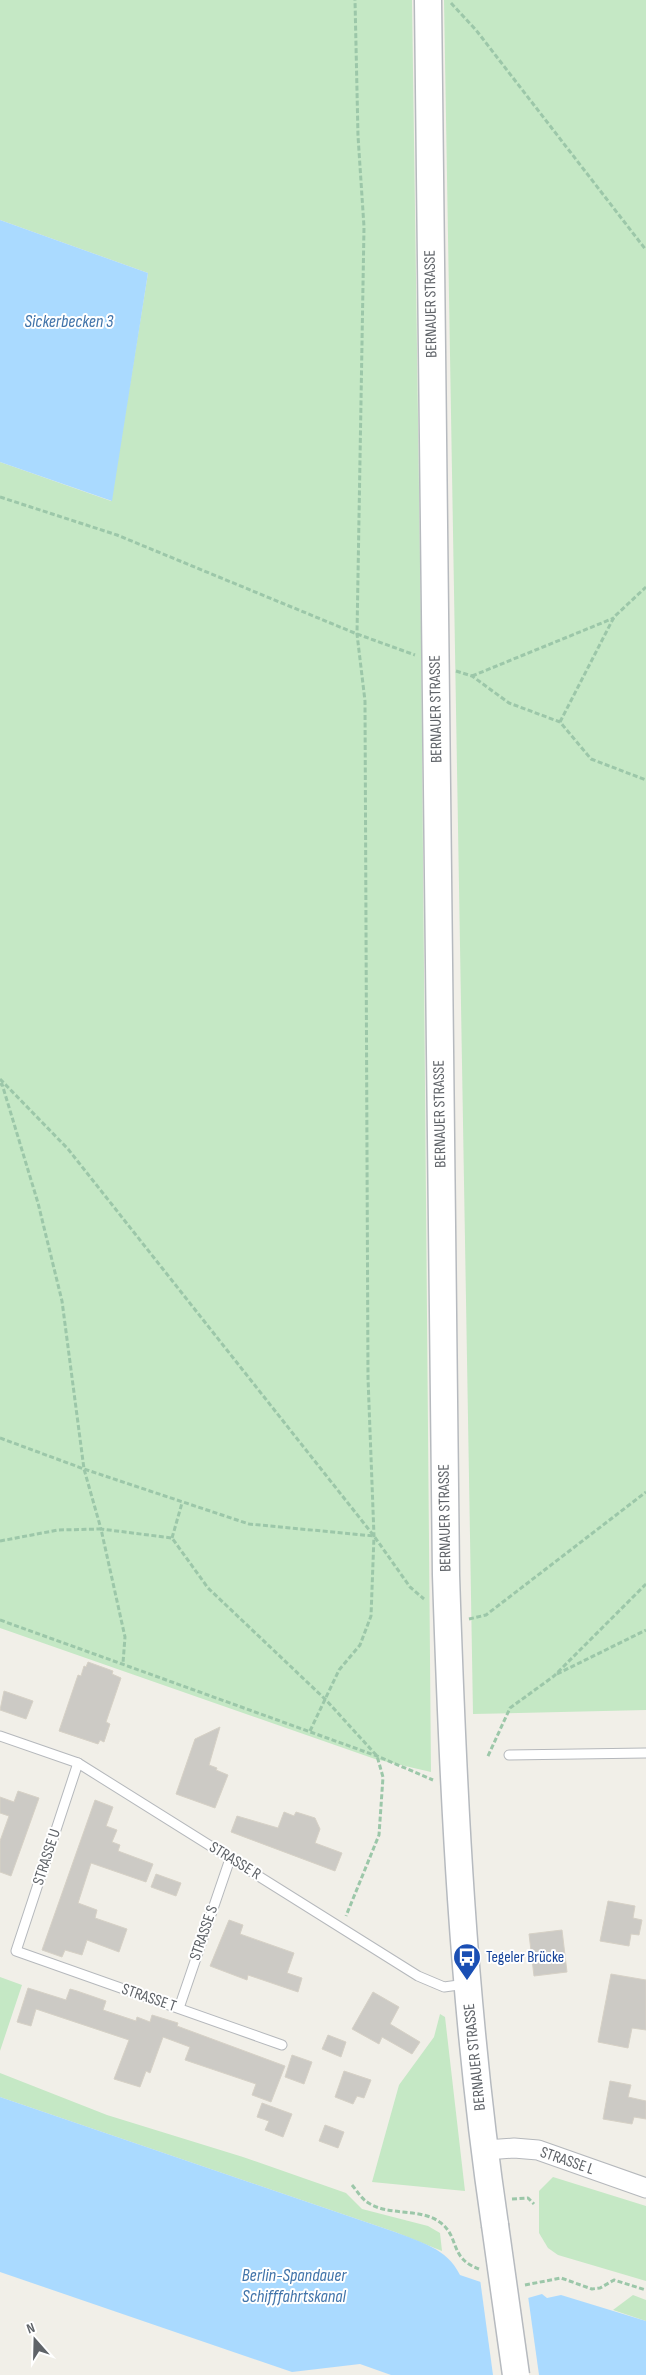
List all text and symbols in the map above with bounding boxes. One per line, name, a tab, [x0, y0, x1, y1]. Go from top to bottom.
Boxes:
street label: BERNAUER STRASSE	[421, 250, 441, 358]
water label: Sickerbecken 3	[25, 311, 114, 332]
street label: BERNAUER STRASSE	[426, 655, 446, 763]
street label: BERNAUER STRASSE	[430, 1060, 450, 1168]
street label: BERNAUER STRASSE	[435, 1464, 455, 1572]
street label: STRASSE U	[29, 1827, 65, 1887]
street label: STRASSE R	[206, 1838, 264, 1884]
street label: STRASSE S	[186, 1903, 222, 1963]
bus stop icon: Tegeler Brücke	[452, 1942, 482, 1981]
place label: Tegeler Brücke	[486, 1948, 564, 1967]
street label: STRASSE T	[119, 1980, 179, 2016]
street label: BERNAUER STRASSE	[460, 2002, 490, 2112]
street label: STRASSE L	[538, 2143, 597, 2179]
water label: Berlin-Spandauer Schifffahrtskanal	[242, 2265, 347, 2307]
north arrow	[10, 2315, 60, 2365]
text: N	[24, 2319, 37, 2338]

